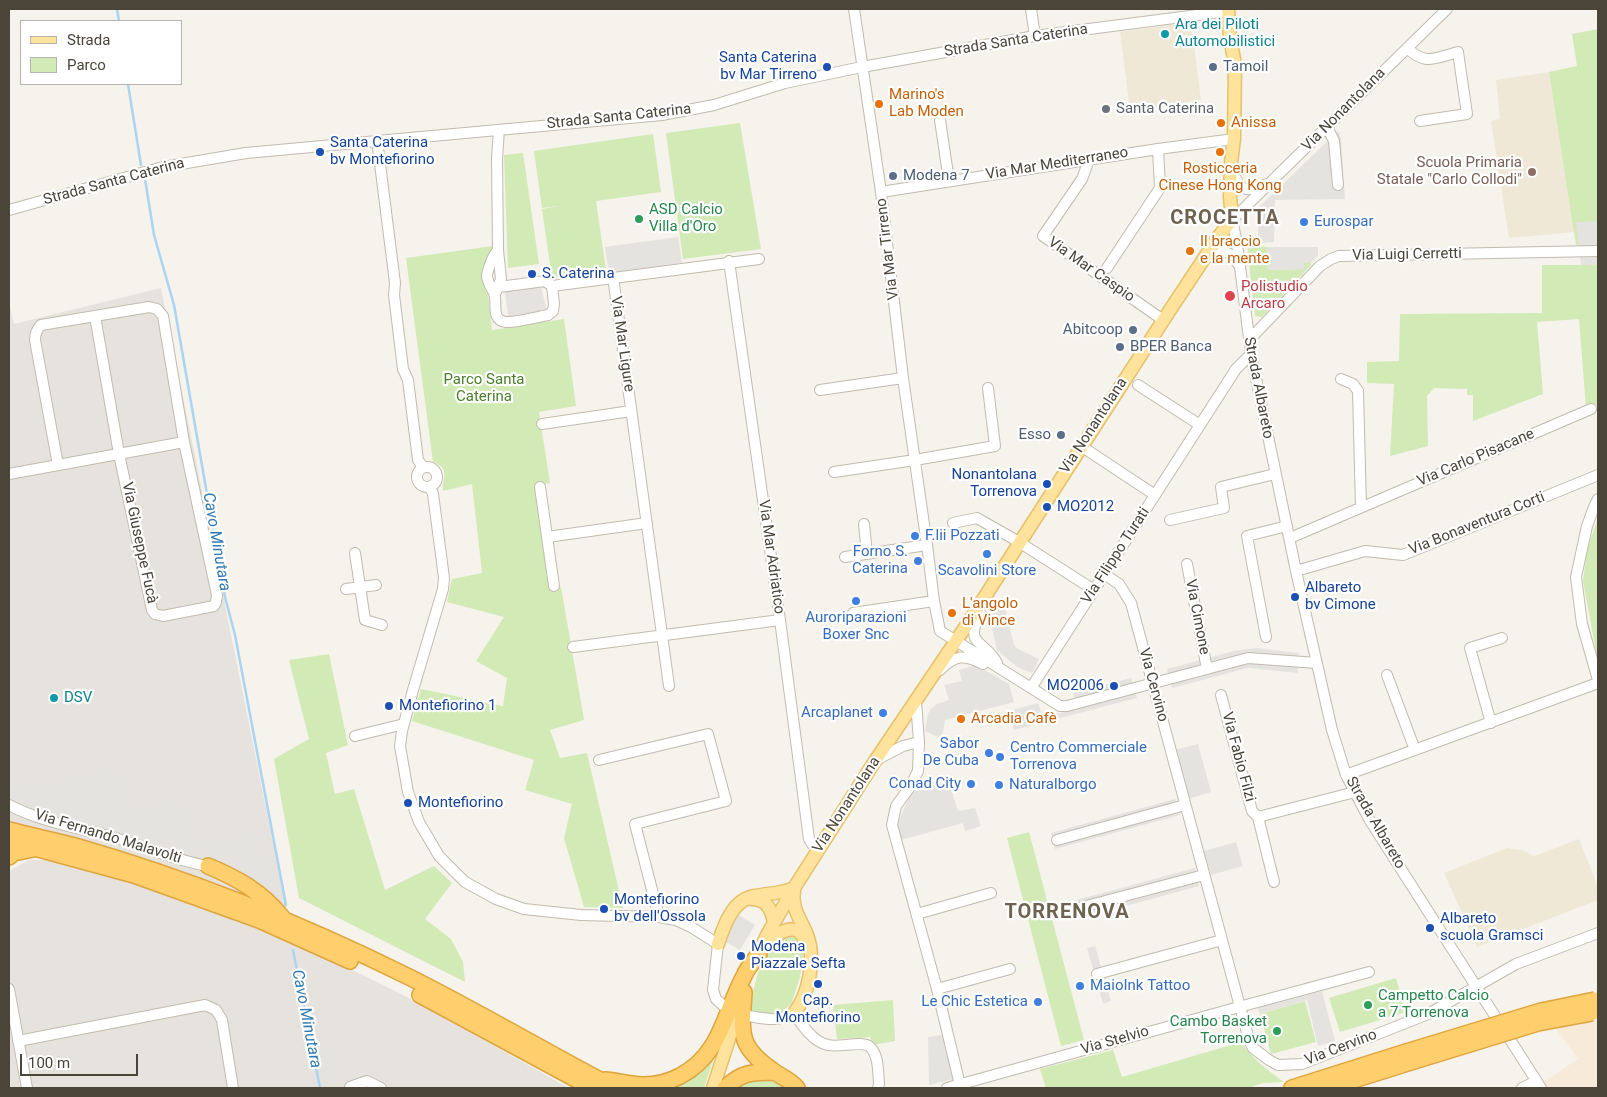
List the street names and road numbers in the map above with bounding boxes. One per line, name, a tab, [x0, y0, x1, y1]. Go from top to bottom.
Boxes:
street label: Strada Santa Caterina	[943, 21, 1089, 61]
street label: Via Nonantolana	[1299, 65, 1389, 155]
street label: Strada Santa Caterina	[546, 100, 692, 134]
street label: Via Mar Mediterraneo	[984, 144, 1130, 184]
street label: Strada Santa Caterina	[42, 155, 186, 209]
street label: Via Mar Tirreno	[873, 197, 903, 301]
street label: Via Mar Caspio	[1044, 234, 1138, 306]
street label: Via Luigi Cerretti	[1352, 245, 1462, 265]
street label: Via Mar Ligure	[606, 295, 638, 393]
street label: Strada Albareto	[1239, 336, 1277, 440]
street label: Via Nonantolana	[1056, 375, 1132, 477]
street label: Via Carlo Pisacane	[1415, 425, 1537, 491]
street label: Via Giuseppe Fucà	[117, 481, 161, 605]
street label: Via Bonaventura Corti	[1406, 489, 1548, 559]
street label: Via Mar Adriatico	[754, 499, 788, 615]
street label: Via Filippo Turati	[1078, 504, 1154, 608]
street label: Via Cimone	[1181, 578, 1213, 656]
street label: Via Cervino	[1135, 646, 1171, 724]
street label: Via Fabio Filzi	[1217, 710, 1259, 804]
street label: Via Nonantolana	[809, 754, 885, 856]
street label: Strada Albareto	[1341, 774, 1409, 872]
street label: Via Fernando Malavolti	[32, 806, 184, 868]
street label: Via Stelvio	[1079, 1023, 1151, 1059]
street label: Via Cervino	[1302, 1026, 1380, 1070]

